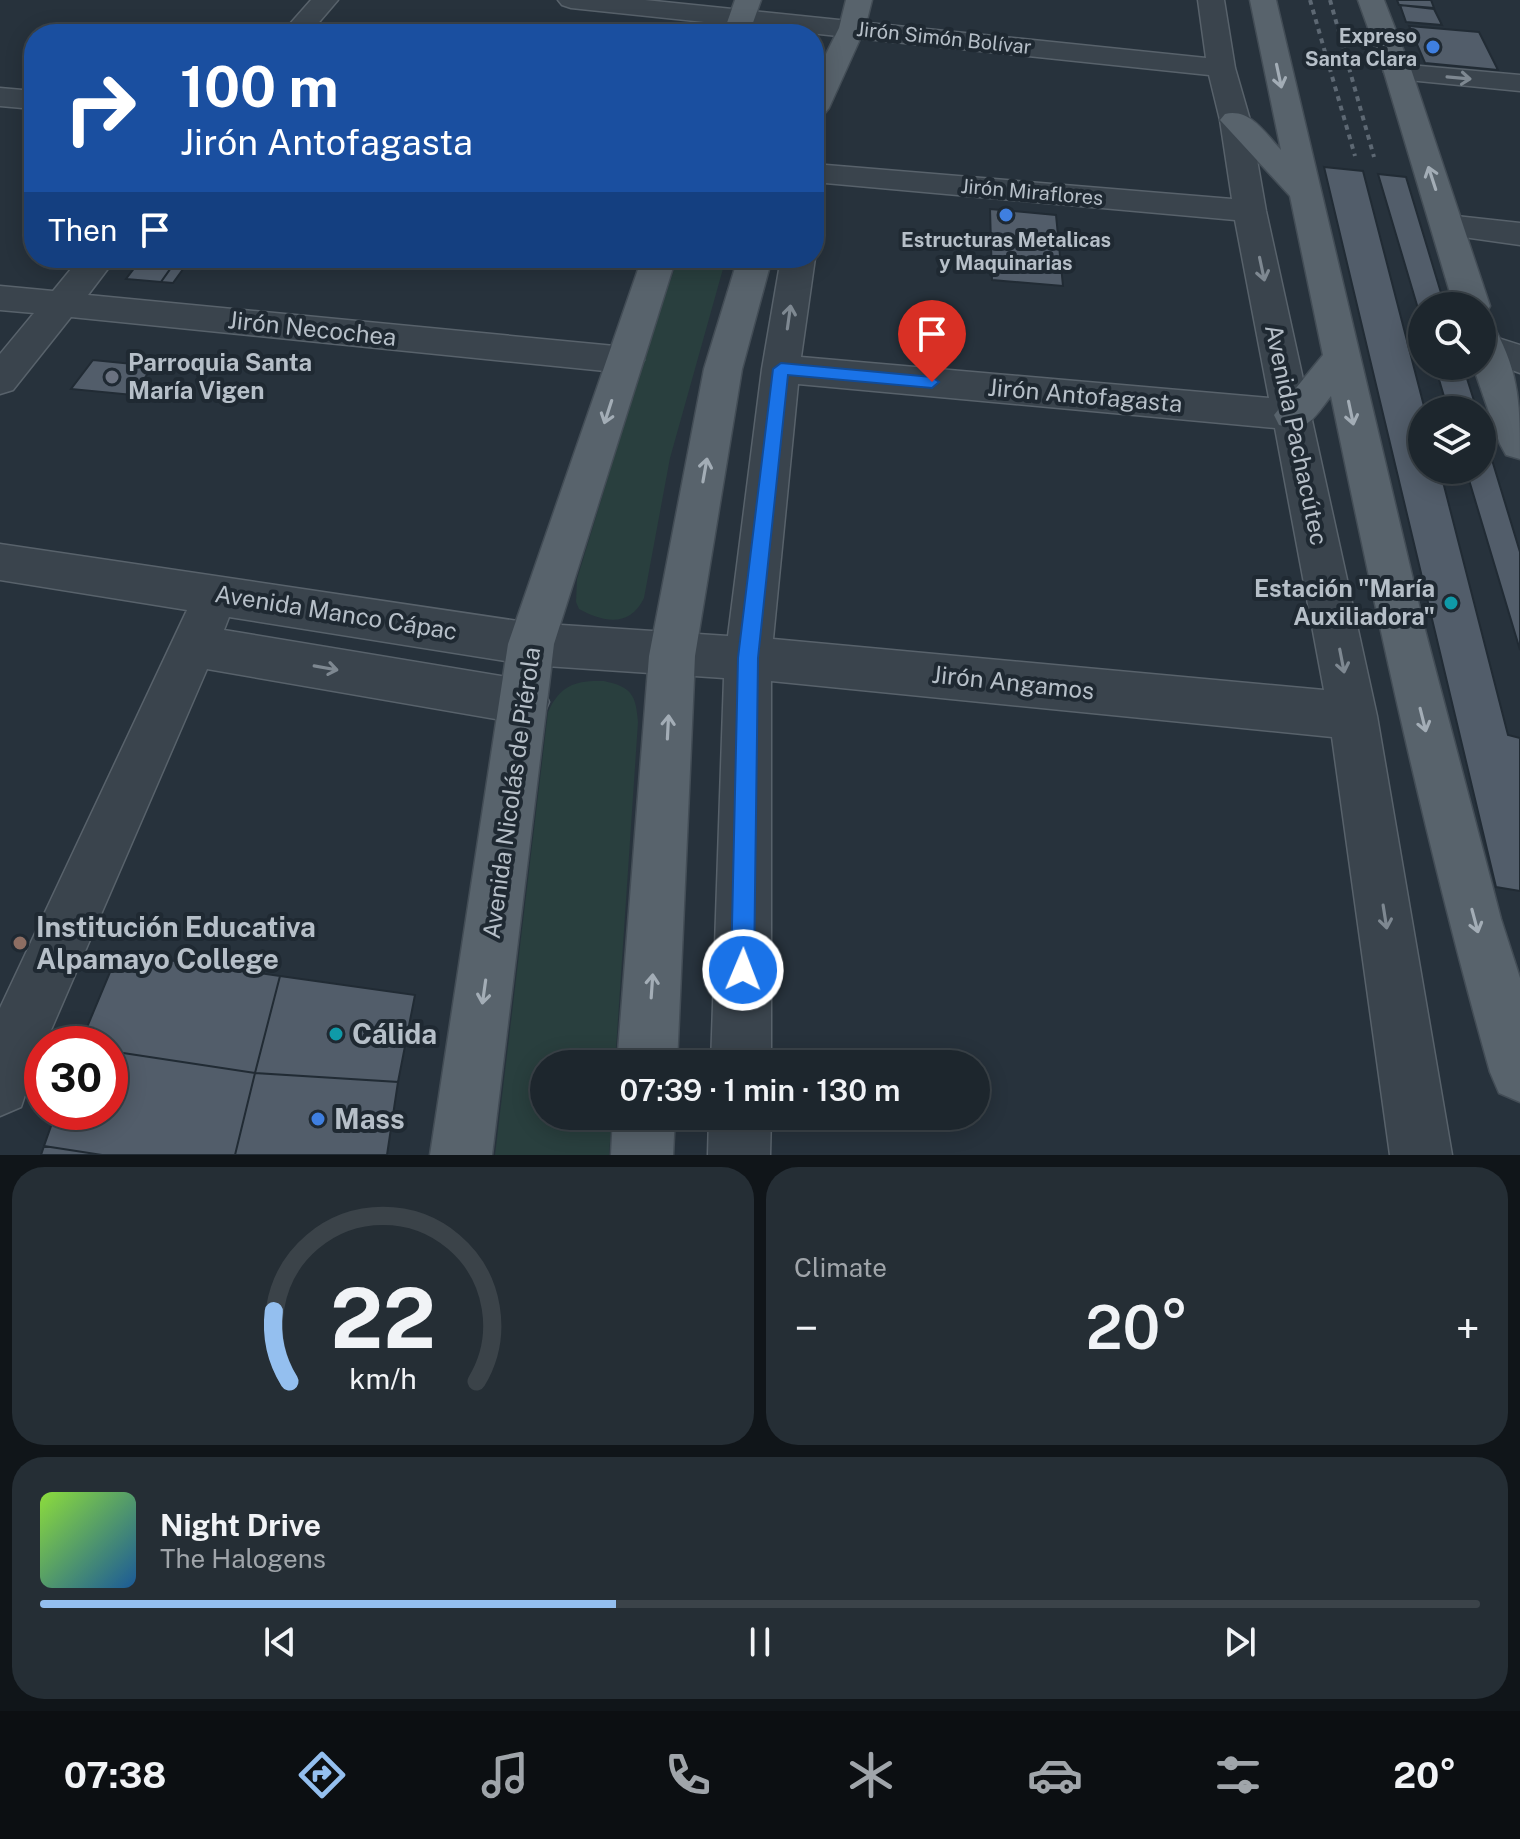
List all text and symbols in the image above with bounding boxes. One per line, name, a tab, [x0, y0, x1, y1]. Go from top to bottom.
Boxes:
street label: Jirón Simón Bolívar	[855, 17, 1033, 59]
place label: Expreso Santa Clara	[1305, 24, 1417, 71]
marker: Expreso Santa Clara	[1424, 38, 1442, 56]
text: 100 m	[180, 54, 339, 120]
icon: right	[48, 56, 152, 160]
one-way arrow	[1272, 63, 1287, 89]
one-way arrow	[1445, 71, 1472, 86]
text: Jirón Antofagasta	[180, 121, 473, 163]
one-way arrow	[1424, 166, 1439, 192]
street label: Jirón Miraflores	[960, 174, 1104, 210]
marker: Estructuras Metalicas y Maquinarias	[997, 206, 1015, 224]
icon: arrive	[133, 208, 177, 252]
text: Then	[48, 212, 117, 248]
place label: Estructuras Metalicas y Maquinarias	[901, 228, 1111, 275]
one-way arrow	[1255, 256, 1270, 281]
map controls	[1408, 292, 1496, 484]
button: search	[1408, 292, 1496, 380]
pin	[898, 300, 966, 382]
one-way arrow	[782, 304, 797, 330]
street label: Jirón Necochea	[226, 305, 398, 351]
icon: arrive	[910, 312, 954, 356]
street label: Avenida Pachacútec	[1260, 322, 1334, 548]
place label: Parroquia Santa María Vigen	[128, 348, 312, 404]
marker: Parroquia Santa María Vigen	[103, 368, 121, 386]
street label: Jirón Antofagasta	[987, 373, 1184, 417]
button: layers	[1408, 396, 1496, 484]
one-way arrow	[599, 399, 614, 424]
one-way arrow	[1344, 399, 1359, 425]
one-way arrow	[698, 457, 713, 483]
place label: Estación "María Auxiliadora"	[1254, 574, 1435, 630]
street label: Avenida Manco Cápac	[213, 579, 459, 645]
marker: Estación "María Auxiliadora"	[1442, 594, 1460, 612]
street label: Avenida Nicolás de Piérola	[477, 645, 545, 941]
one-way arrow	[1335, 648, 1350, 673]
street label: Jirón Angamos	[931, 660, 1096, 704]
one-way arrow	[313, 661, 339, 676]
one-way arrow	[1417, 707, 1432, 733]
one-way arrow	[661, 714, 676, 741]
one-way arrow	[1378, 904, 1393, 929]
one-way arrow	[1468, 907, 1483, 933]
place label: Institución Educativa Alpamayo College	[36, 910, 316, 975]
position arrow	[701, 928, 785, 1012]
marker: Institución Educativa Alpamayo College	[11, 934, 29, 952]
one-way arrow	[645, 973, 660, 1000]
one-way arrow	[476, 979, 491, 1004]
place label: Cálida	[352, 1017, 437, 1050]
marker: Cálida	[327, 1025, 345, 1043]
speed limit sign: 30	[24, 1026, 128, 1130]
text: 07:39 · 1 min · 130 m	[619, 1072, 901, 1108]
place label: Mass	[334, 1102, 405, 1135]
marker: Mass	[309, 1110, 327, 1128]
text: Climate	[794, 1252, 887, 1283]
text: 22	[330, 1269, 436, 1367]
text: 20°	[1086, 1292, 1188, 1363]
text: −	[794, 1302, 818, 1354]
text: +	[1456, 1302, 1480, 1354]
text: km/h	[349, 1362, 417, 1395]
text: Night Drive	[160, 1507, 321, 1543]
text: The Halogens	[160, 1543, 326, 1574]
icon: previous	[258, 1620, 302, 1664]
icon: pause	[738, 1620, 782, 1664]
icon: next	[1218, 1620, 1262, 1664]
icon: directions	[294, 1747, 350, 1803]
icon: music	[477, 1747, 533, 1803]
icon: phone	[660, 1747, 716, 1803]
icon: climate	[843, 1747, 899, 1803]
icon: car	[1027, 1747, 1083, 1803]
icon: filters	[1210, 1747, 1266, 1803]
text: 07:38	[64, 1754, 166, 1796]
text: 20°	[1393, 1754, 1456, 1796]

